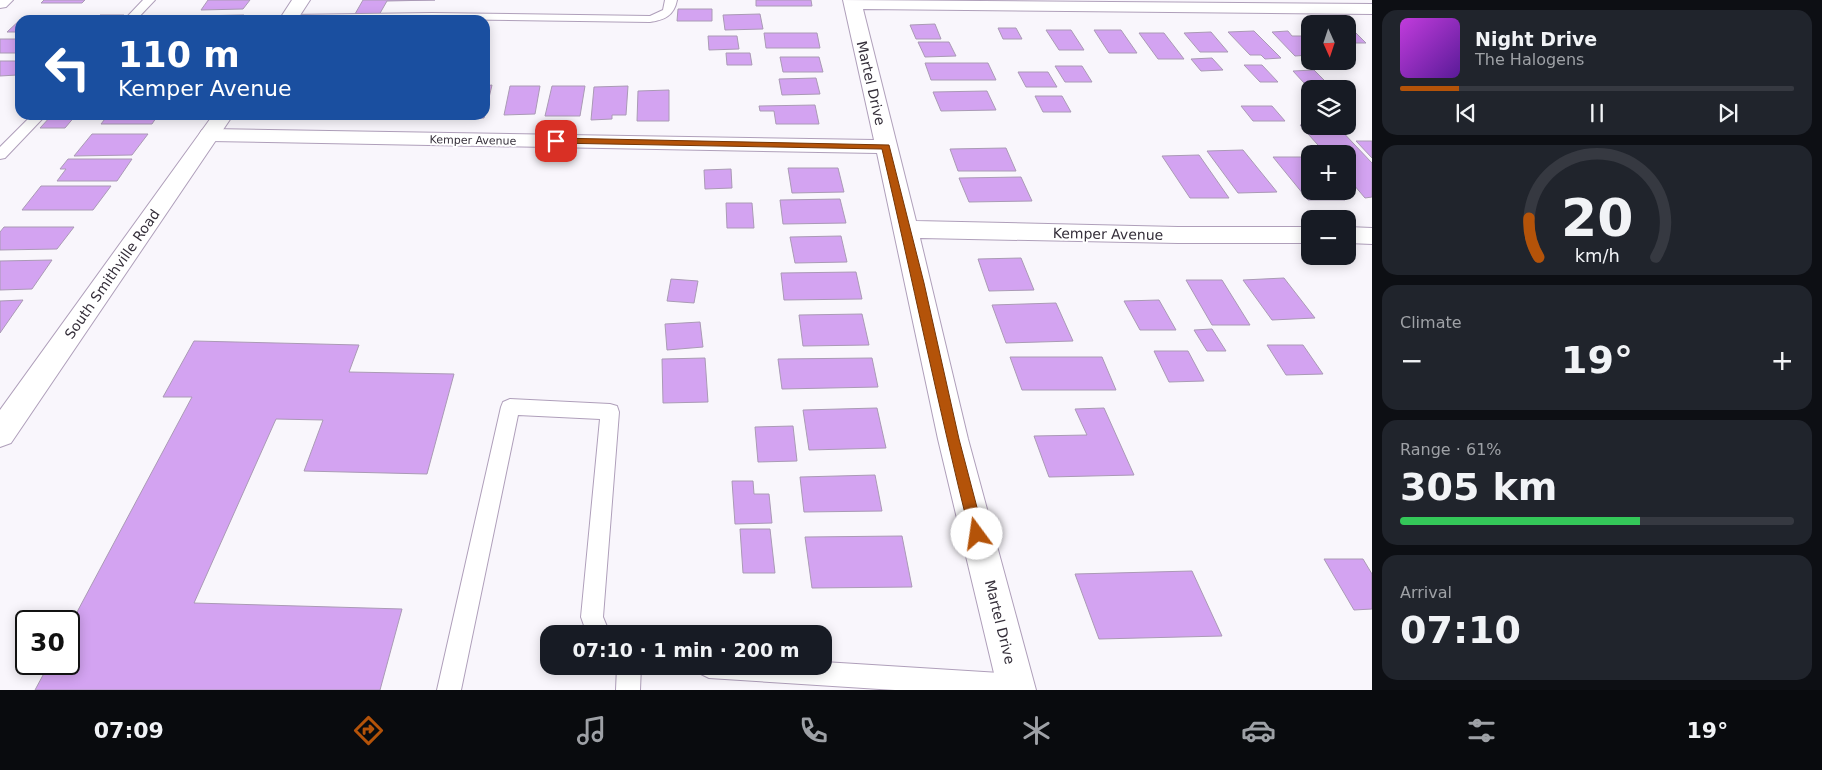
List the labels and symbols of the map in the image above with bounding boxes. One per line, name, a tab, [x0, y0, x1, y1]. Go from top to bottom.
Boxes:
north arrow	[1301, 15, 1356, 70]
street label: Martel Drive	[854, 39, 888, 127]
pin	[535, 120, 577, 162]
street label: Kemper Avenue	[429, 133, 517, 148]
street label: South Smithville Road	[61, 206, 163, 342]
street label: Kemper Avenue	[1053, 225, 1163, 243]
position arrow	[950, 507, 1002, 559]
street label: Martel Drive	[982, 578, 1018, 666]
speed limit sign: 30	[15, 610, 80, 675]

